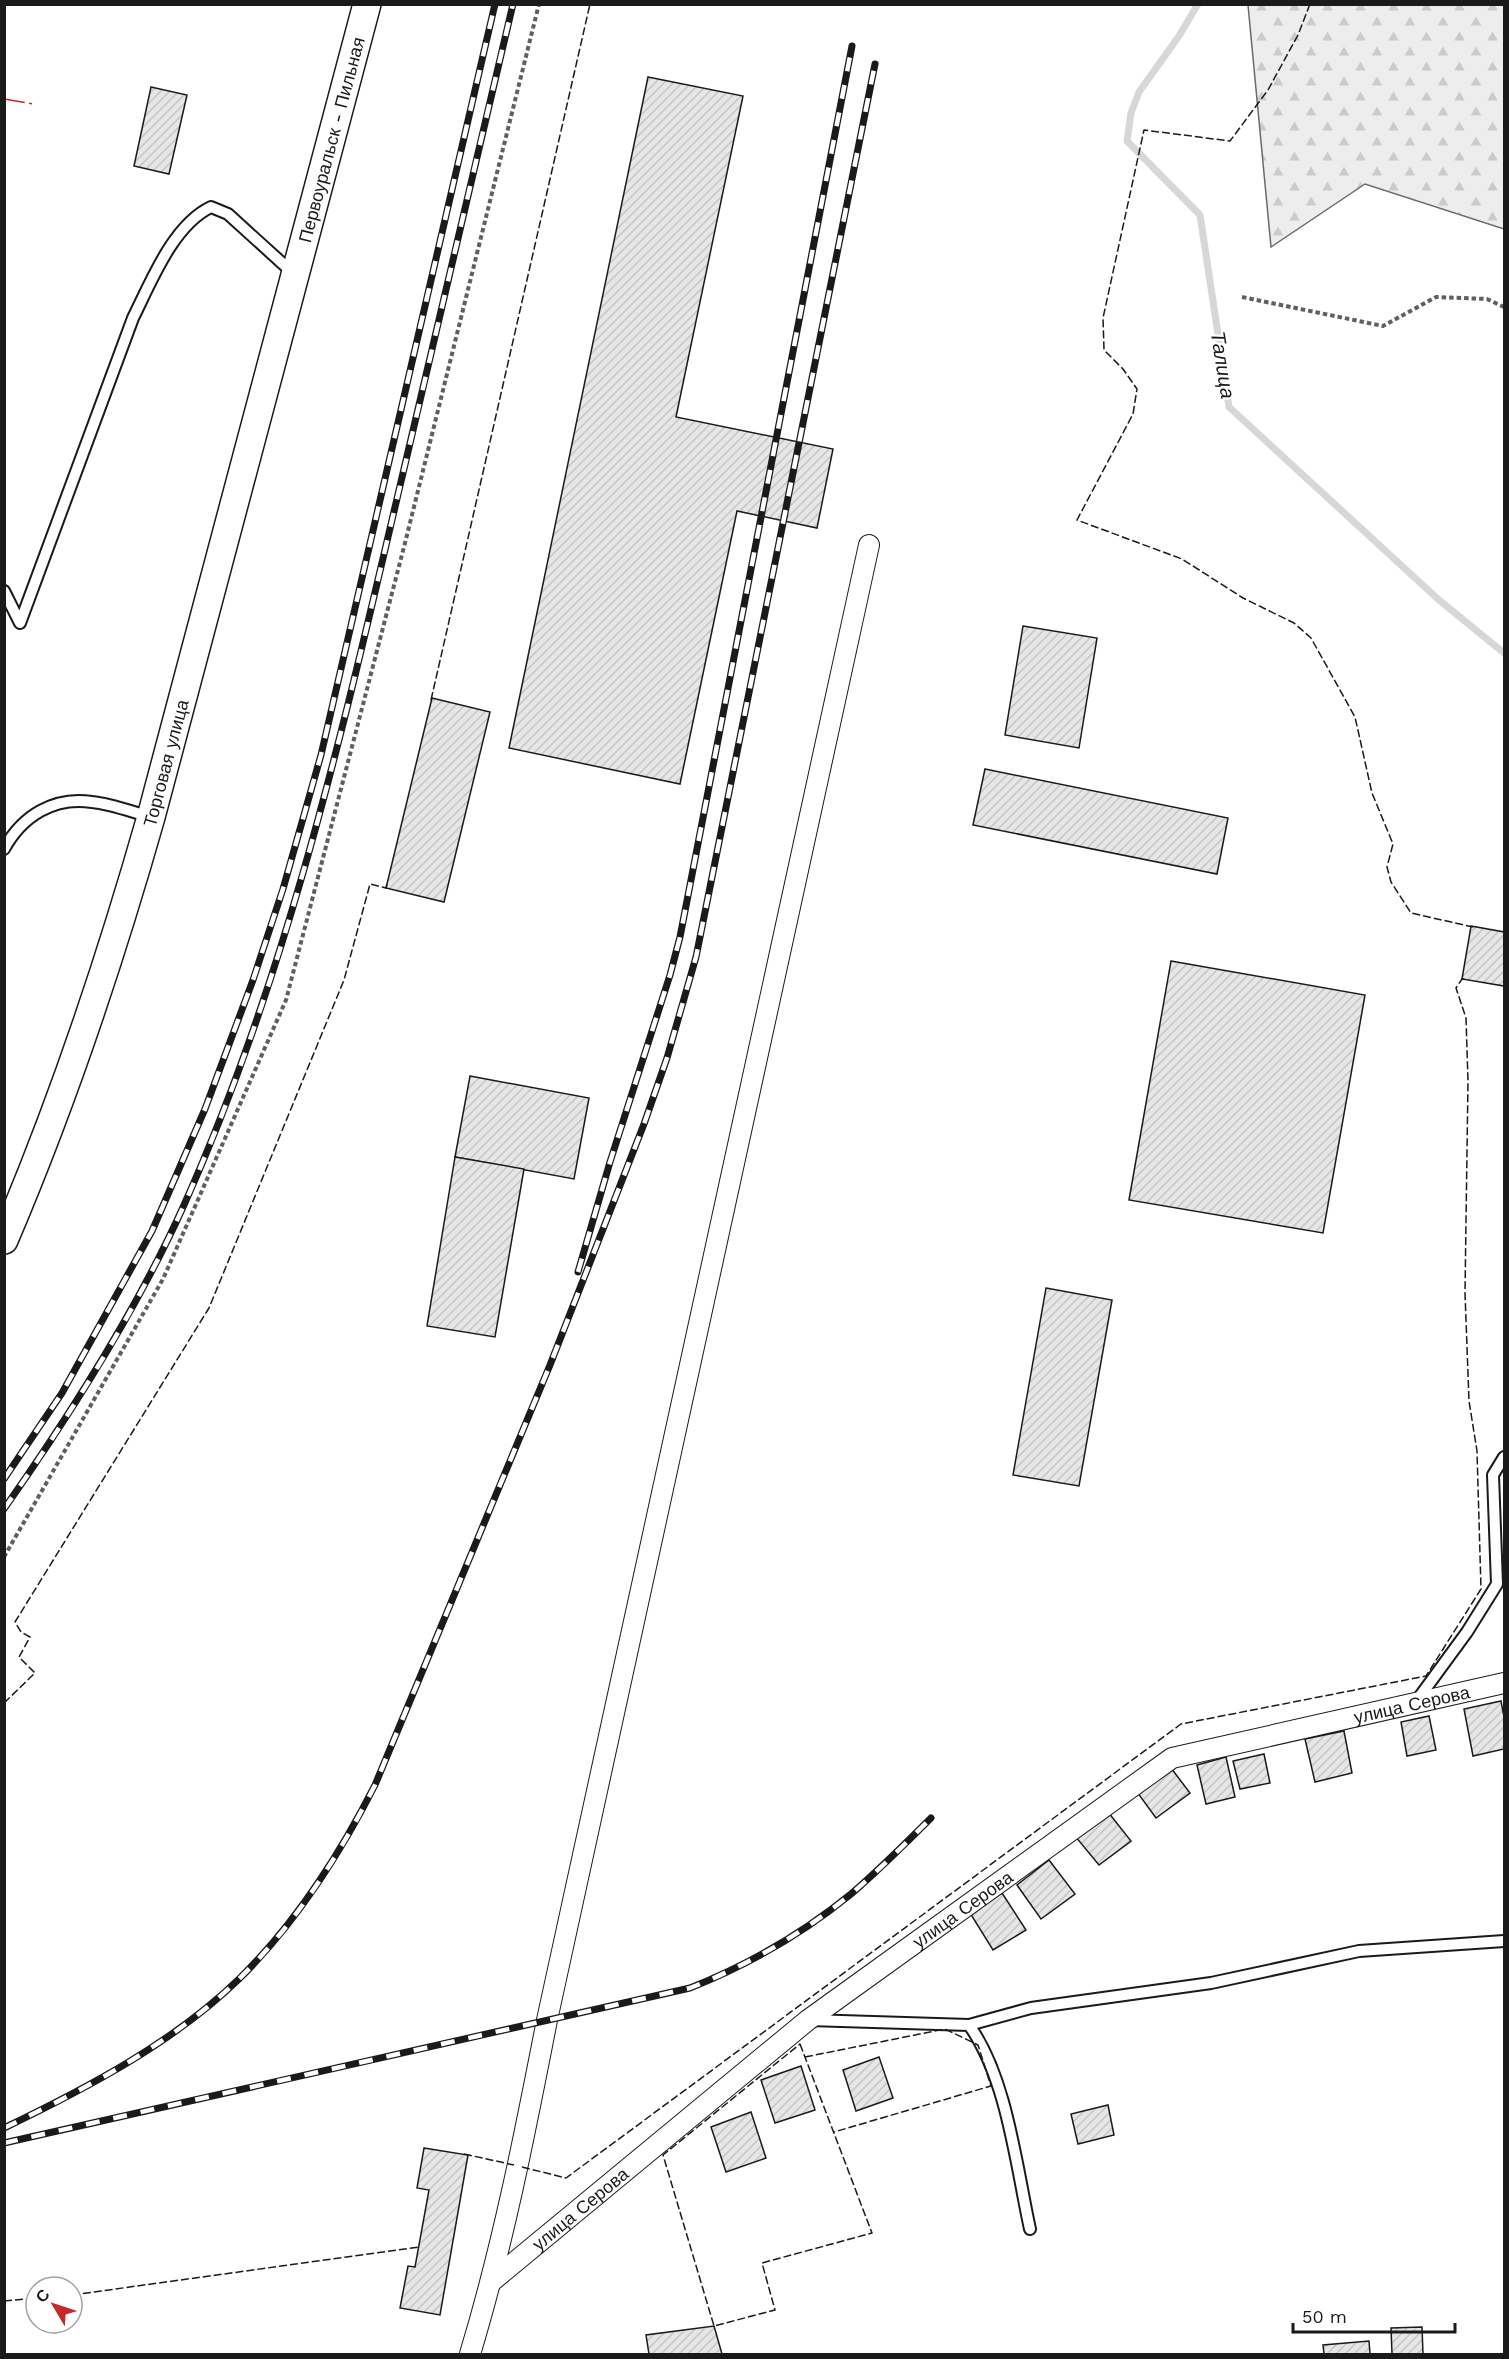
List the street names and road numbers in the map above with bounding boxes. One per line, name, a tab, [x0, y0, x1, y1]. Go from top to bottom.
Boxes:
street label: Первоуральск - Пильная	[294, 35, 368, 245]
street label: Торговая улица	[138, 696, 193, 829]
street label: улица Серова	[1352, 1680, 1472, 1727]
street label: улица Серова	[908, 1865, 1017, 1952]
street label: улица Серова	[528, 2162, 633, 2254]

